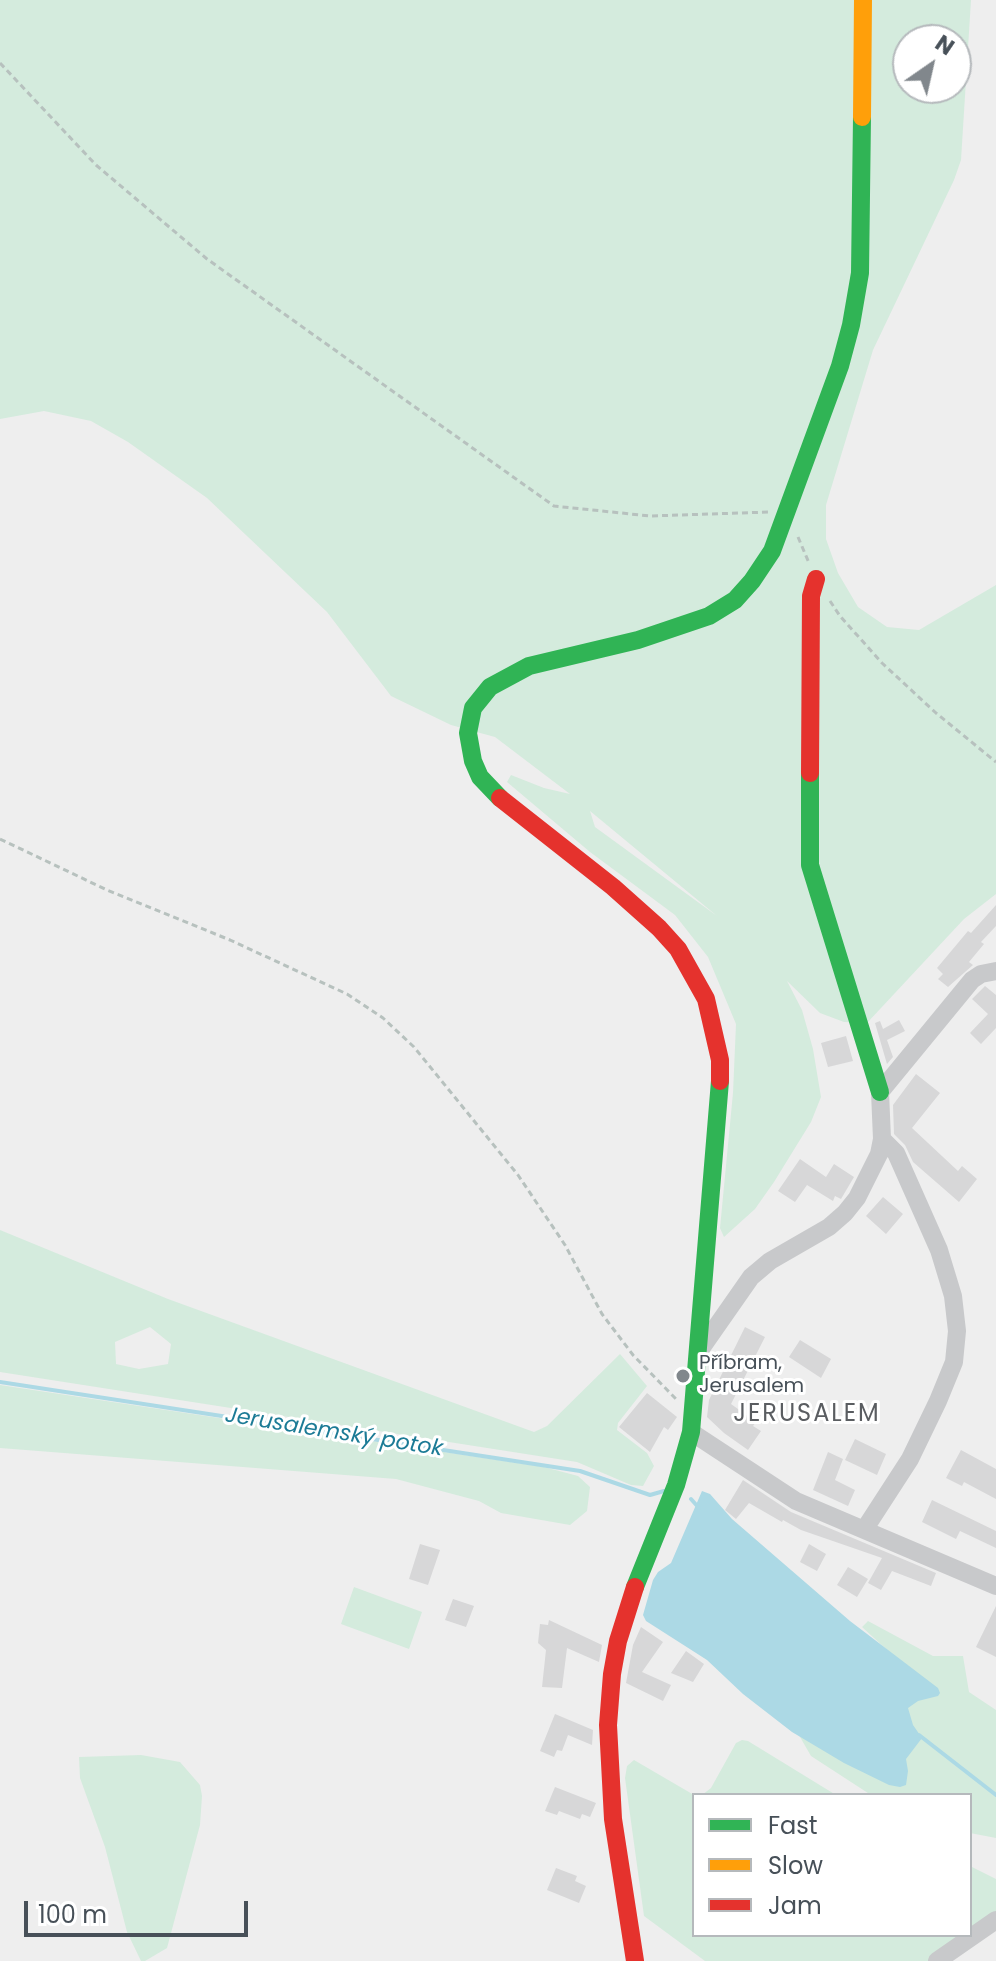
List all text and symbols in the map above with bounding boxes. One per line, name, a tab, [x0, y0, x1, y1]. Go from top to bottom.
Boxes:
north arrow	[892, 24, 972, 104]
text: N	[929, 28, 960, 63]
place label: Příbram, Jerusalem	[699, 1352, 804, 1399]
marker: Příbram, Jerusalem	[674, 1367, 692, 1385]
district label: JERUSALEM	[733, 1401, 881, 1429]
water label: Jerusalemský potok	[223, 1403, 445, 1463]
legend	[692, 1793, 972, 1937]
text: Fast	[768, 1809, 818, 1842]
text: Slow	[768, 1849, 823, 1882]
scale bar	[28, 1885, 252, 1935]
text: Jam	[768, 1889, 822, 1922]
text: 100 m	[38, 1898, 107, 1931]

